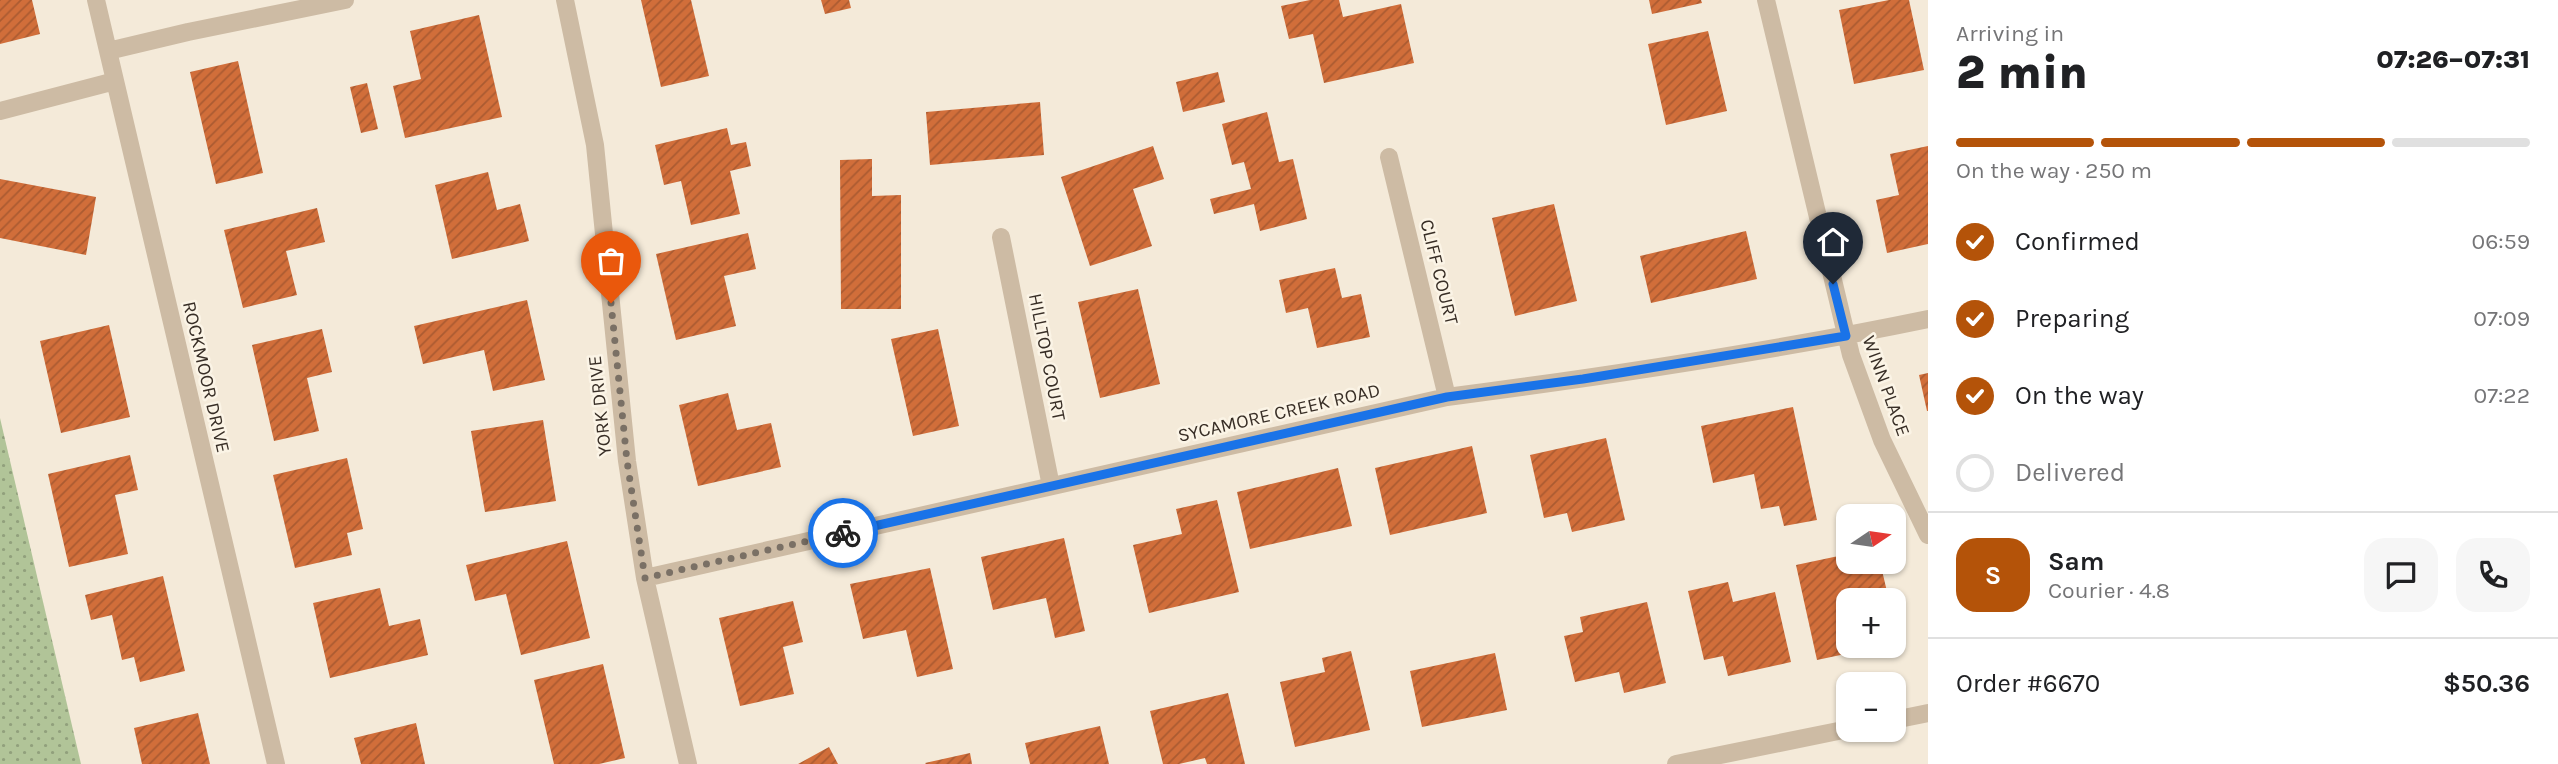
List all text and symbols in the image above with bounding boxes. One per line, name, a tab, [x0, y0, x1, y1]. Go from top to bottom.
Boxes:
text: Arriving in	[1956, 20, 2064, 47]
text: 07:26–07:31	[2376, 44, 2530, 75]
text: 2 min	[1956, 46, 2088, 100]
text: On the way · 250 m	[1956, 157, 2152, 184]
pin	[1803, 212, 1863, 284]
street label: CLIFF COURT	[1415, 217, 1463, 327]
icon: home	[1814, 223, 1852, 261]
icon: check	[1956, 223, 1994, 261]
text: Confirmed	[2015, 226, 2140, 257]
text: 06:59	[2472, 228, 2530, 255]
pin	[581, 231, 641, 303]
icon: bag	[592, 242, 630, 280]
street label: HILLTOP COURT	[1024, 292, 1070, 423]
street label: ROCKMOOR DRIVE	[178, 299, 234, 455]
icon: check	[1956, 300, 1994, 338]
text: Preparing	[2015, 303, 2129, 334]
text: 07:09	[2473, 305, 2530, 332]
street label: WINN PLACE	[1858, 333, 1914, 439]
street label: YORK DRIVE	[584, 355, 616, 457]
icon: check	[1956, 377, 1994, 415]
street label: SYCAMORE CREEK ROAD	[1176, 379, 1382, 447]
text: On the way	[2015, 380, 2144, 411]
text: 07:22	[2474, 382, 2530, 409]
text: Delivered	[2015, 457, 2125, 488]
courier	[808, 498, 878, 568]
north arrow	[1836, 504, 1906, 574]
map controls	[1836, 504, 1906, 742]
icon: bike	[824, 514, 862, 552]
button: chat	[2364, 538, 2438, 612]
button: phone	[2456, 538, 2530, 612]
text: Sam	[2048, 546, 2104, 577]
text: S	[1985, 560, 2001, 591]
text: Courier · 4.8	[2048, 577, 2170, 604]
button: +	[1836, 588, 1906, 658]
text: Order #6670	[1956, 668, 2100, 699]
text: $50.36	[2443, 668, 2530, 699]
button: −	[1836, 672, 1906, 742]

